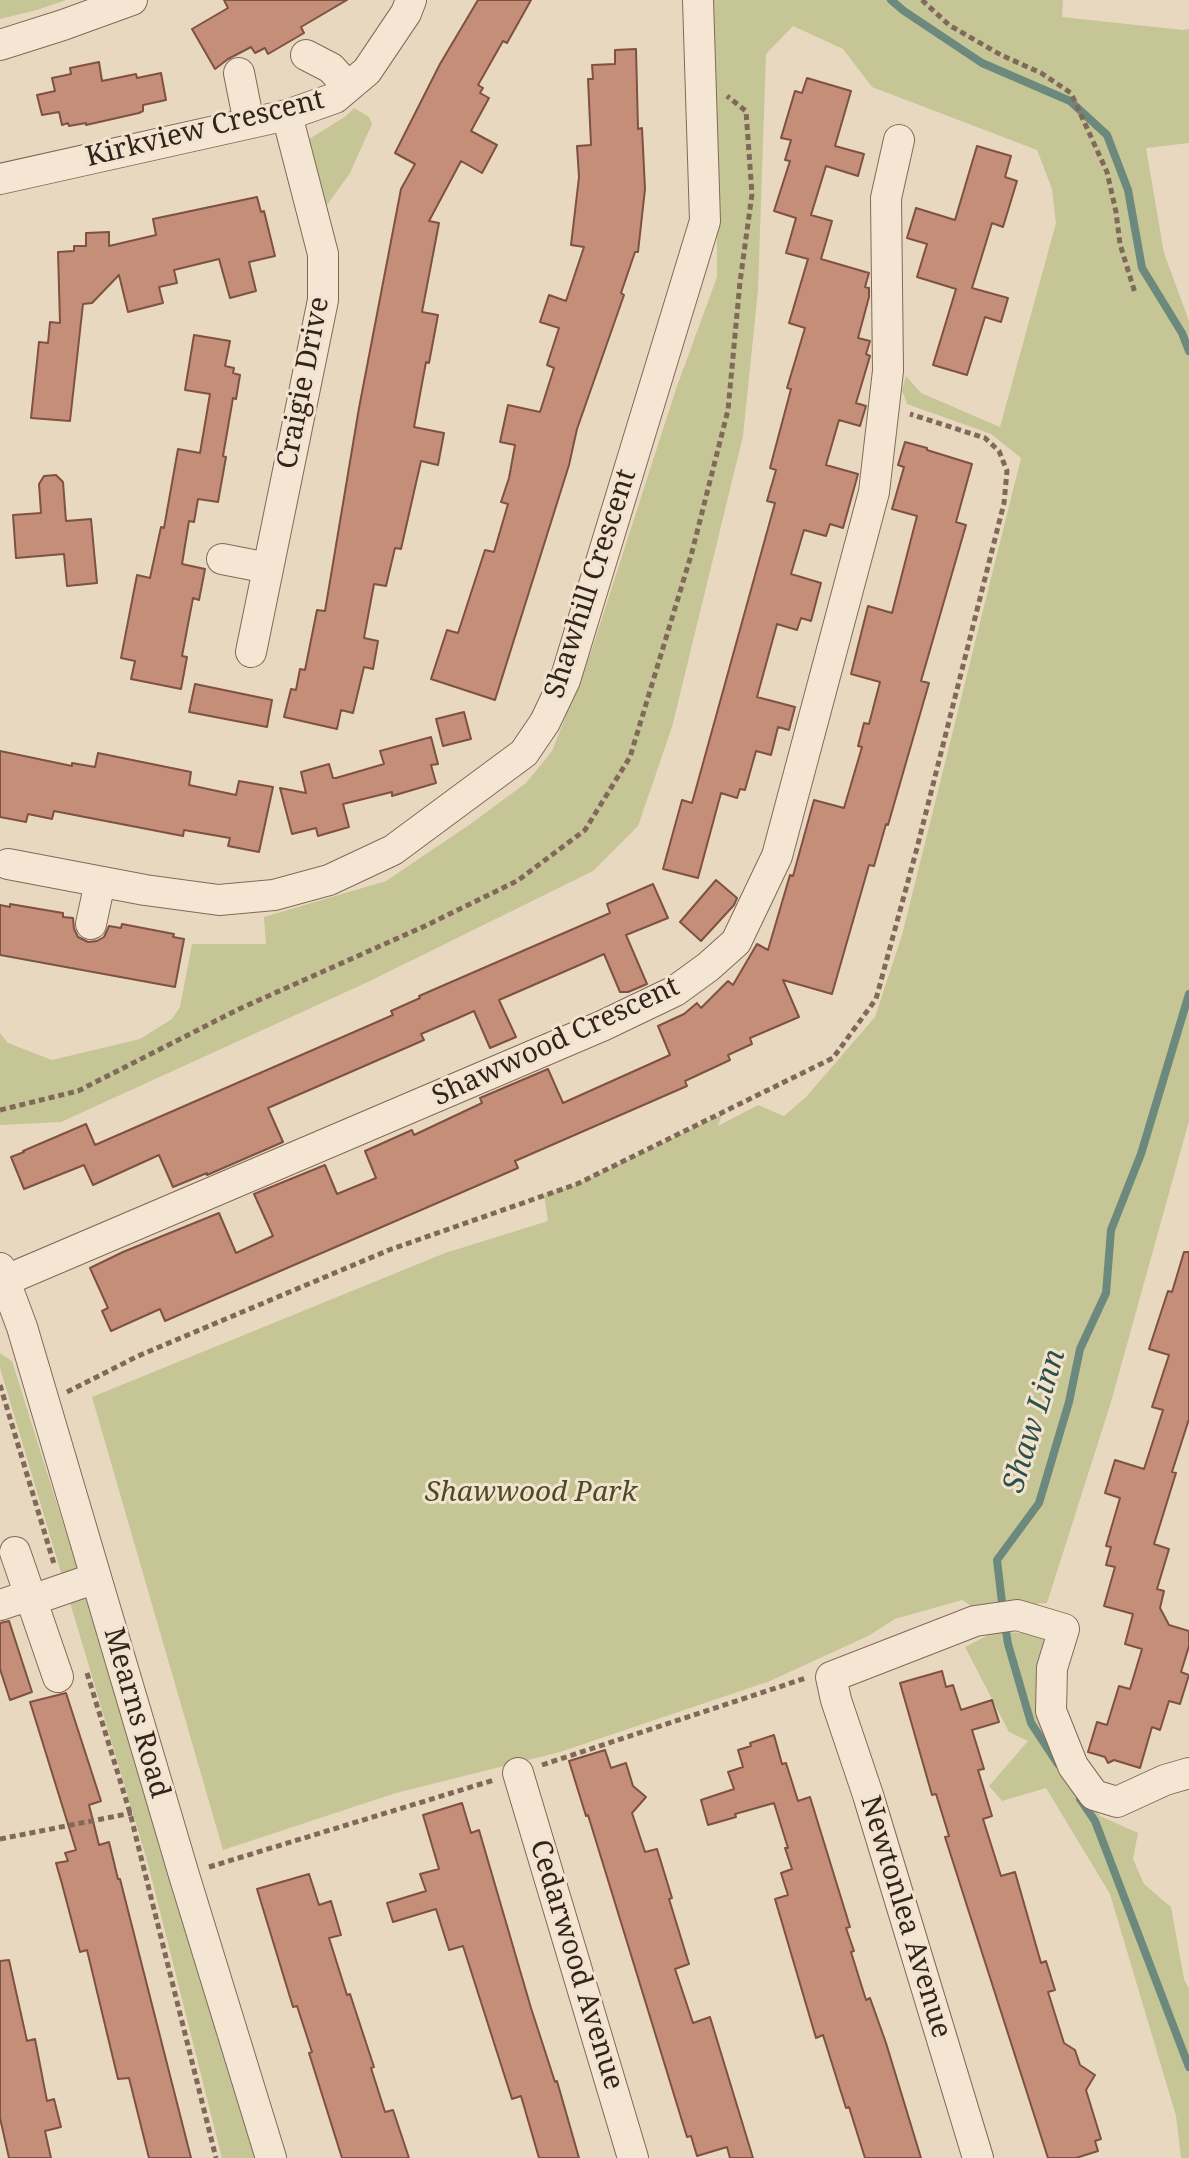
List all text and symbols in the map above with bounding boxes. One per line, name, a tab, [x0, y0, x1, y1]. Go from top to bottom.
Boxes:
street label: Kirkview Crescent	[82, 83, 328, 175]
street label: Craigie Drive	[271, 294, 337, 472]
street label: Shawhill Crescent	[538, 465, 644, 703]
street label: Shawwood Crescent	[427, 970, 685, 1114]
water label: Shaw Linn	[996, 1345, 1074, 1497]
park label: Shawwood Park	[425, 1476, 637, 1510]
street label: Mearns Road	[96, 1624, 176, 1802]
street label: Newtonlea Avenue	[852, 1792, 958, 2042]
street label: Cedarwood Avenue	[522, 1836, 630, 2094]

